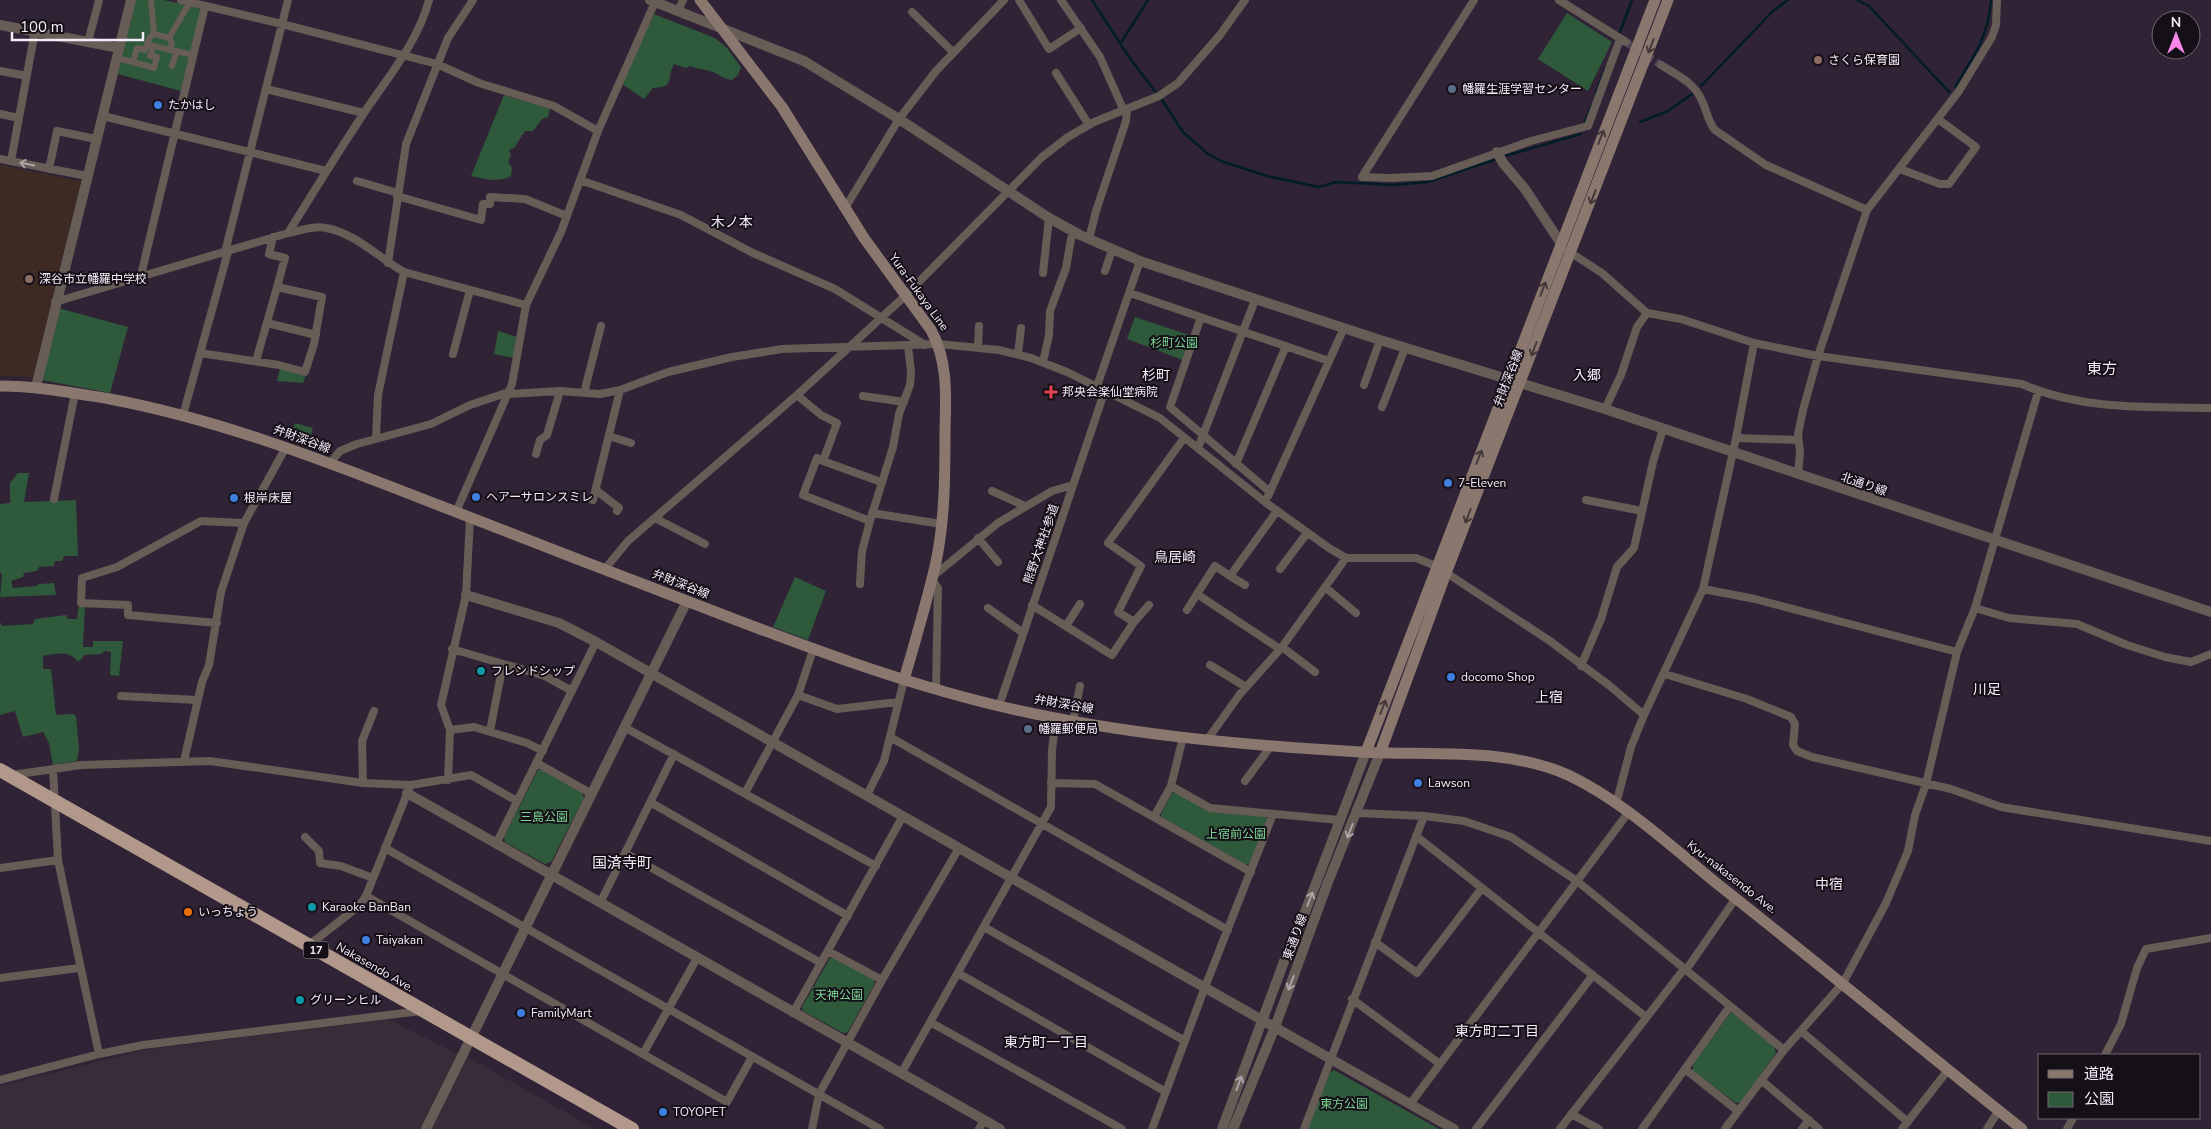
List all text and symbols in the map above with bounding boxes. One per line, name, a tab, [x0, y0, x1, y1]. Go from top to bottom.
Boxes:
scale bar	[12, 10, 144, 42]
north arrow	[2151, 10, 2201, 60]
text: N	[2171, 13, 2181, 32]
text: 100 m	[20, 17, 64, 37]
one-way arrow	[1646, 37, 1655, 53]
place label: さくら保育園	[1828, 52, 1900, 68]
marker: さくら保育園	[1812, 54, 1824, 66]
place label: 幡羅生涯学習センター	[1462, 81, 1582, 97]
marker: 幡羅生涯学習センター	[1446, 83, 1458, 95]
place label: たかはし	[168, 97, 216, 113]
marker: たかはし	[152, 99, 164, 111]
one-way arrow	[1597, 130, 1606, 145]
one-way arrow	[19, 159, 35, 169]
one-way arrow	[1588, 189, 1597, 204]
district label: 木ノ本	[711, 213, 753, 232]
street label: Yura-Fukaya Line	[885, 249, 953, 334]
place label: 深谷市立幡羅中学校	[39, 271, 147, 287]
marker: 深谷市立幡羅中学校	[23, 273, 35, 285]
one-way arrow	[1539, 282, 1548, 297]
park label: 杉町公園	[1150, 335, 1198, 351]
one-way arrow	[1529, 341, 1538, 356]
street label: 弁財深谷線	[1490, 347, 1526, 409]
district label: 東方	[2087, 359, 2117, 379]
district label: 杉町	[1142, 366, 1170, 385]
district label: 入郷	[1573, 366, 1601, 385]
place label: 邦央会楽仙堂病院	[1062, 384, 1158, 400]
marker: 邦央会楽仙堂病院	[1044, 385, 1058, 399]
street label: 弁財深谷線	[271, 421, 333, 457]
one-way arrow	[1475, 450, 1484, 465]
street label: 北通り線	[1839, 469, 1889, 499]
place label: 7-Eleven	[1458, 475, 1506, 491]
marker: 7-Eleven	[1442, 477, 1454, 489]
place label: ヘアーサロンスミレ	[486, 489, 593, 505]
place label: 根岸床屋	[244, 490, 292, 506]
marker: ヘアーサロンスミレ	[470, 491, 482, 503]
marker: 根岸床屋	[228, 492, 240, 504]
street label: 熊野大神社参道	[1020, 502, 1062, 586]
one-way arrow	[1463, 508, 1473, 523]
district label: 鳥居崎	[1154, 548, 1196, 567]
street label: 弁財深谷線	[650, 566, 712, 602]
place label: フレンドシップ	[491, 663, 575, 679]
marker: フレンドシップ	[475, 665, 487, 677]
place label: docomo Shop	[1461, 669, 1535, 685]
marker: docomo Shop	[1445, 671, 1457, 683]
district label: 川足	[1973, 680, 2001, 699]
district label: 上宿	[1535, 688, 1563, 707]
street label: 弁財深谷線	[1033, 691, 1095, 717]
one-way arrow	[1379, 700, 1388, 715]
place label: 幡羅郵便局	[1038, 721, 1098, 737]
marker: 幡羅郵便局	[1022, 723, 1034, 735]
place label: Lawson	[1428, 775, 1470, 791]
marker: Lawson	[1412, 777, 1424, 789]
park label: 三島公園	[520, 809, 568, 825]
one-way arrow	[1345, 823, 1354, 838]
park label: 上宿前公園	[1206, 826, 1266, 842]
street label: Kyu-nakasendo Ave.	[1684, 837, 1780, 917]
district label: 国済寺町	[592, 853, 652, 873]
district label: 中宿	[1815, 875, 1843, 894]
one-way arrow	[1306, 892, 1315, 907]
place label: Karaoke BanBan	[322, 899, 411, 915]
marker: Karaoke BanBan	[306, 901, 318, 913]
place label: いっちょう	[198, 904, 258, 920]
marker: いっちょう	[182, 906, 194, 918]
street label: 東通り線	[1279, 912, 1311, 962]
place label: Taiyakan	[376, 932, 423, 948]
marker: Taiyakan	[360, 934, 372, 946]
street label: Nakasendo Ave.	[333, 938, 417, 996]
road number: 17	[304, 942, 328, 958]
one-way arrow	[1286, 975, 1295, 990]
park label: 天神公園	[815, 987, 863, 1003]
place label: グリーンヒル	[310, 992, 381, 1008]
marker: グリーンヒル	[294, 994, 306, 1006]
place label: FamilyMart	[531, 1005, 593, 1021]
marker: FamilyMart	[515, 1007, 527, 1019]
district label: 東方町二丁目	[1455, 1022, 1539, 1041]
district label: 東方町一丁目	[1004, 1033, 1088, 1052]
legend	[2038, 1054, 2201, 1119]
text: 道路	[2084, 1064, 2114, 1084]
one-way arrow	[1235, 1076, 1244, 1092]
text: 公園	[2084, 1089, 2114, 1109]
park label: 東方公園	[1320, 1096, 1368, 1112]
place label: TOYOPET	[673, 1104, 727, 1120]
marker: TOYOPET	[657, 1106, 669, 1118]

